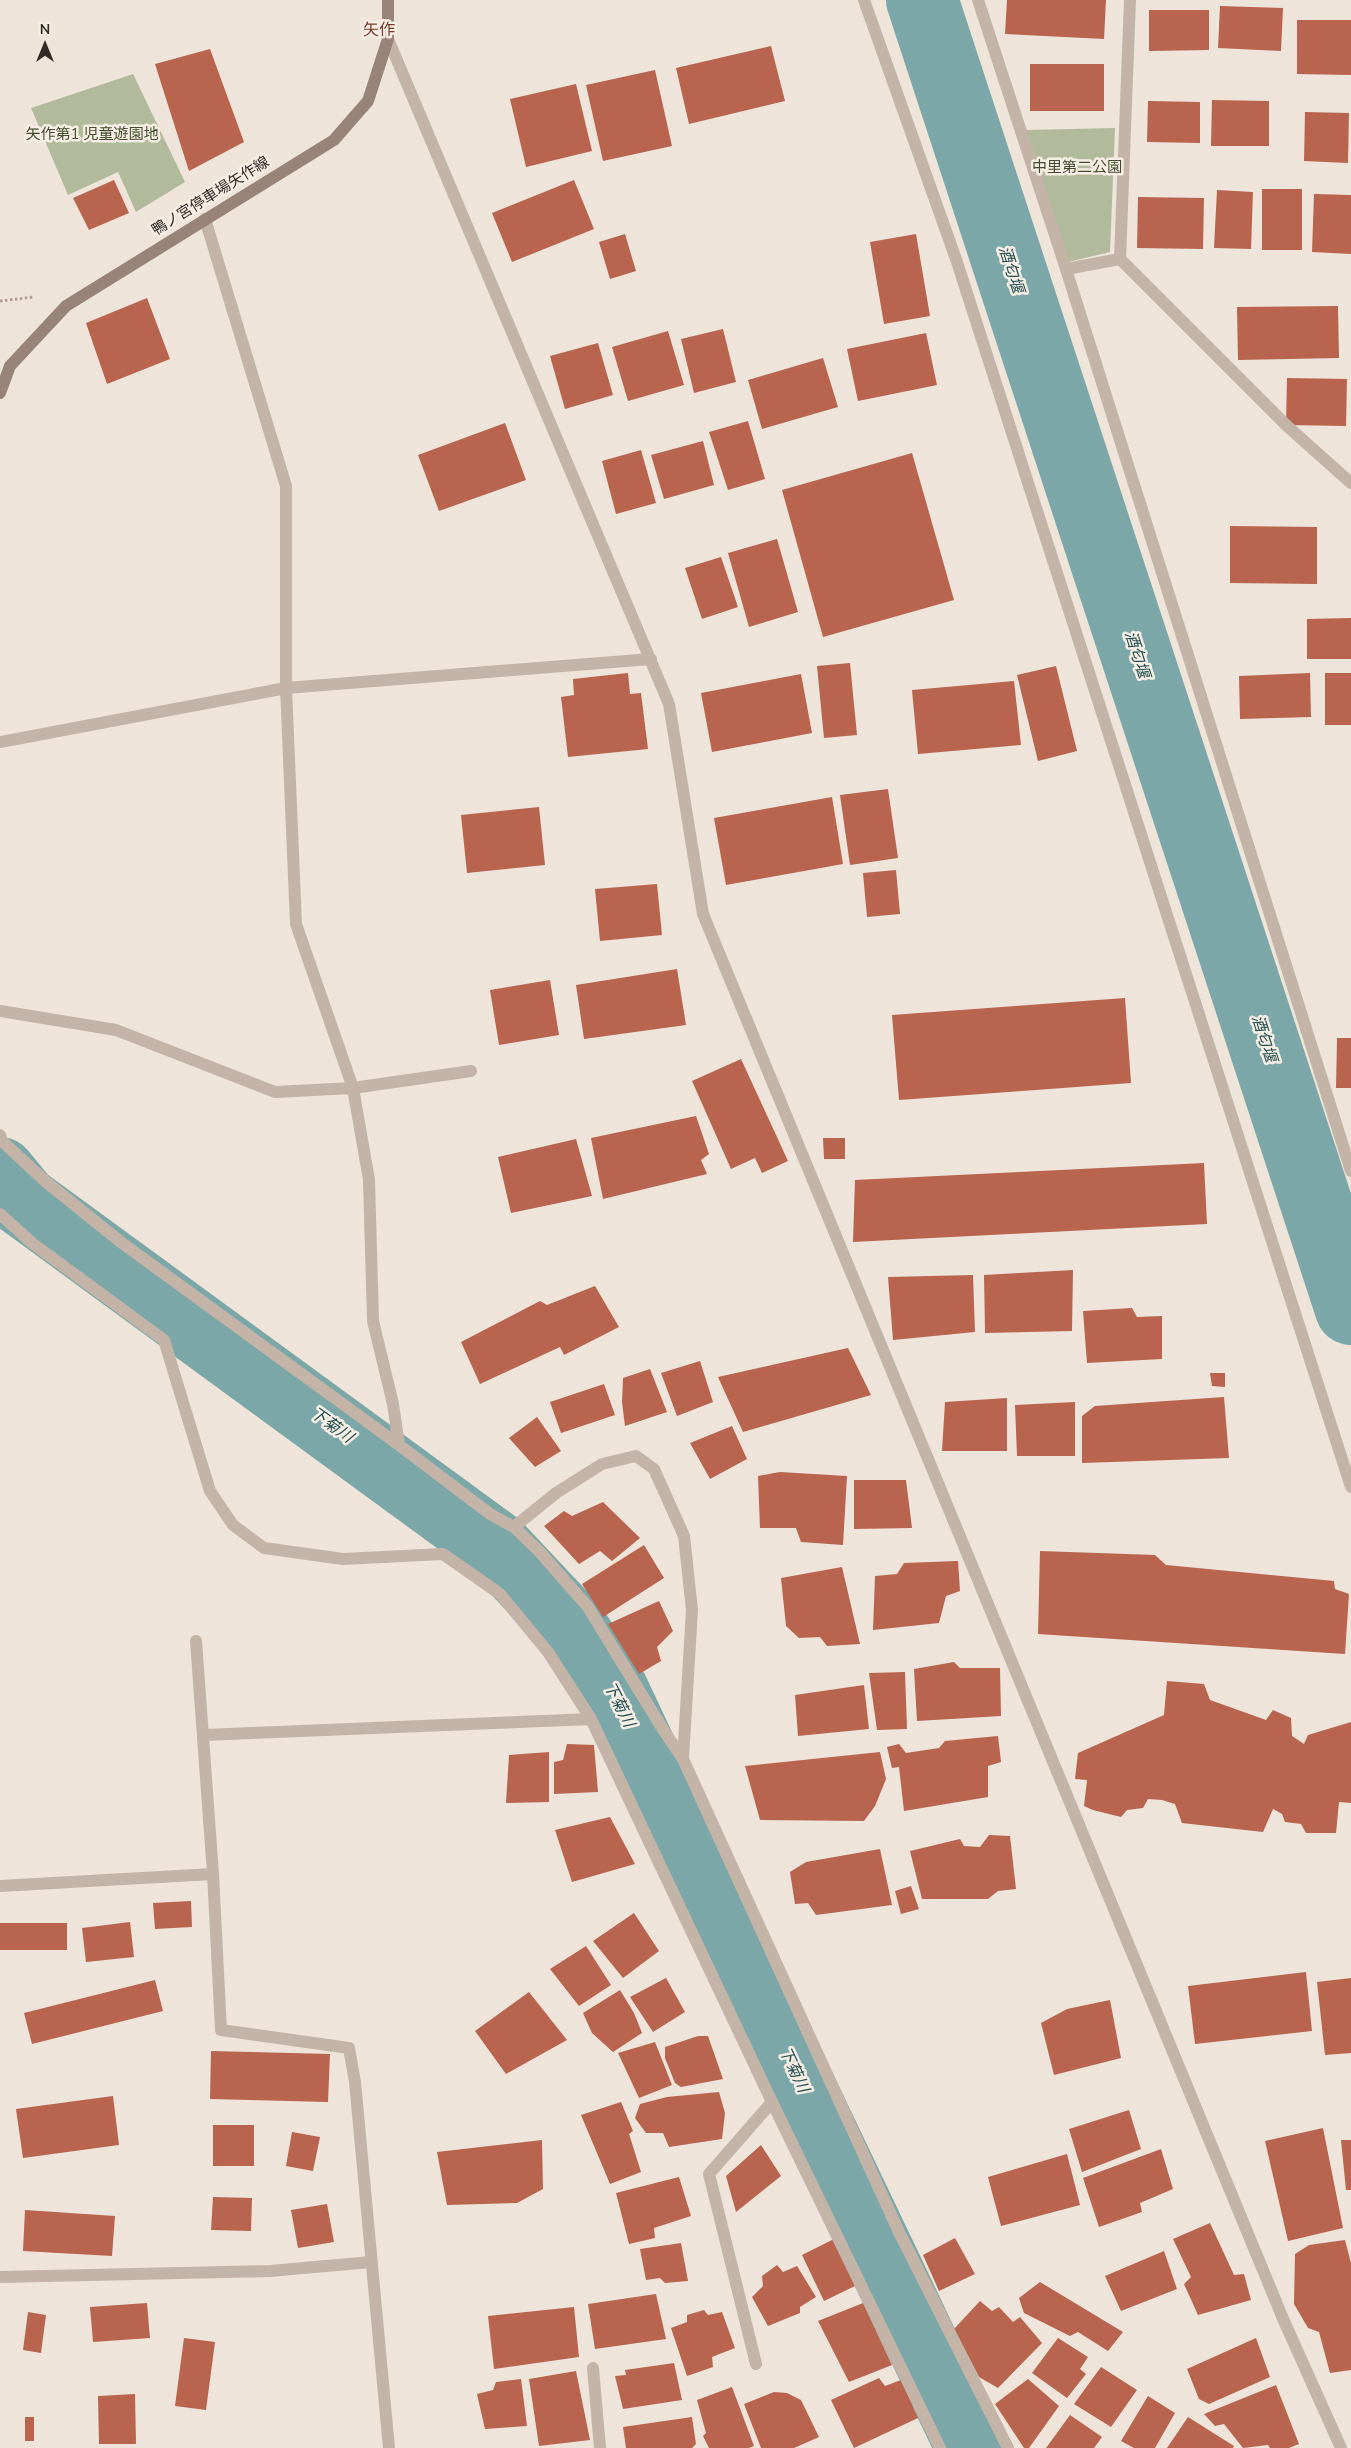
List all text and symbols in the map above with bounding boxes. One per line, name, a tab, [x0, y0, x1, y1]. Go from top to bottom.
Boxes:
north arrow	[20, 20, 70, 70]
text: N	[40, 20, 50, 39]
district label: 矢作	[363, 21, 395, 41]
park label: 矢作第1 児童遊園地	[26, 126, 158, 144]
street label: 鴨ノ宮停車場矢作線	[149, 154, 273, 240]
park label: 中里第二公園	[1032, 159, 1122, 177]
water label: 酒匂堰	[993, 244, 1027, 296]
water label: 酒匂堰	[1119, 629, 1153, 681]
water label: 酒匂堰	[1246, 1013, 1280, 1065]
water label: 下菊川	[306, 1404, 356, 1448]
water label: 下菊川	[599, 1679, 637, 1731]
water label: 下菊川	[774, 2044, 812, 2096]

